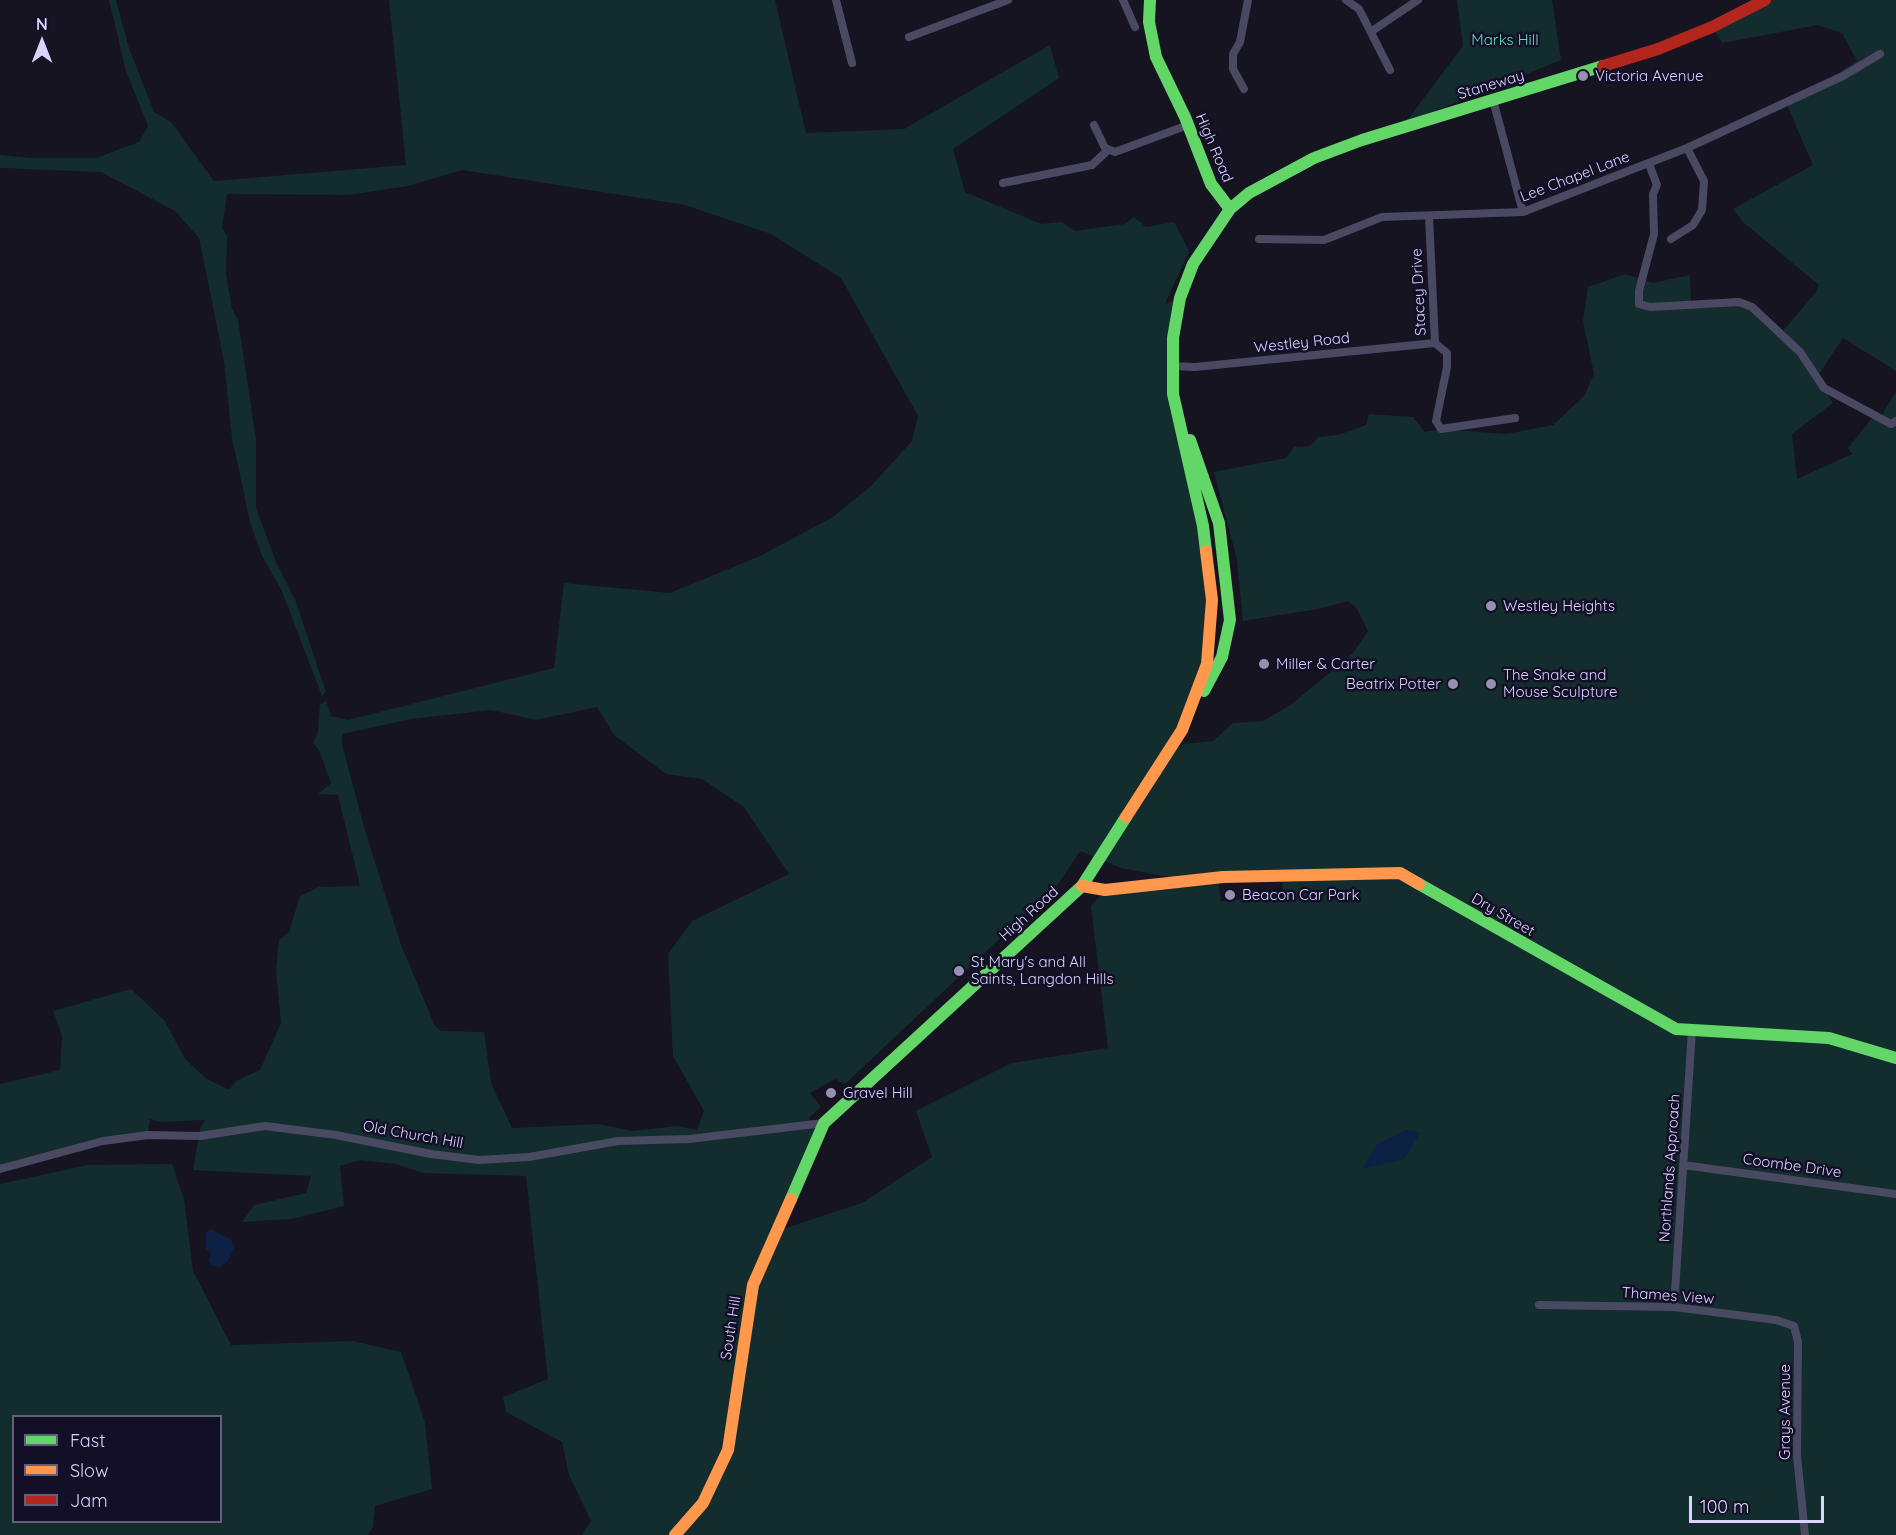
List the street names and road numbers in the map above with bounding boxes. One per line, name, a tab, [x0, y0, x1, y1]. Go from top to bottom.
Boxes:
street label: Staneway	[1456, 66, 1526, 104]
street label: High Road	[1191, 111, 1237, 185]
street label: Lee Chapel Lane	[1518, 148, 1632, 206]
street label: Stacey Drive	[1408, 248, 1430, 336]
street label: Westley Road	[1253, 329, 1351, 357]
street label: High Road	[996, 883, 1062, 945]
street label: Dry Street	[1468, 890, 1538, 940]
street label: Northlands Approach	[1656, 1093, 1684, 1243]
street label: Old Church Hill	[361, 1117, 465, 1153]
street label: Coombe Drive	[1742, 1150, 1842, 1182]
street label: Thames View	[1621, 1284, 1715, 1308]
street label: South Hill	[717, 1295, 745, 1361]
street label: Grays Avenue	[1776, 1364, 1794, 1460]

